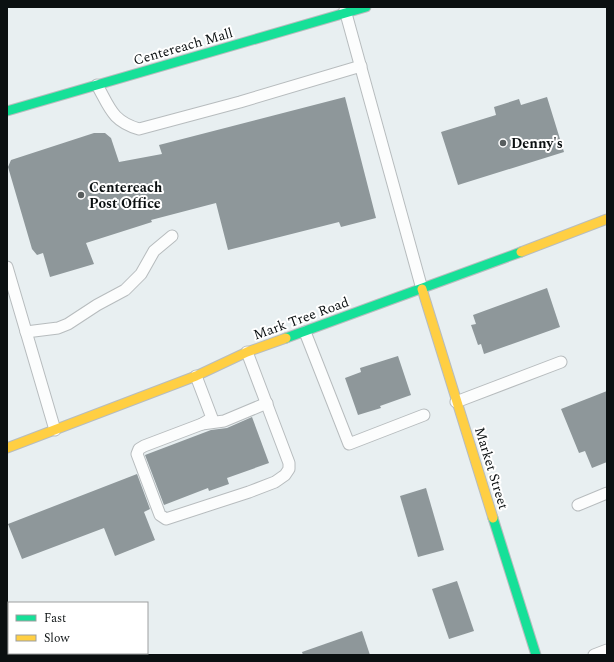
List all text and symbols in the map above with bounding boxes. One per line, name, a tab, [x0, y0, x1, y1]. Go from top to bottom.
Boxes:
street label: Centereach Mall	[131, 22, 235, 71]
place label: Denny's	[511, 133, 563, 154]
marker: Denny's	[498, 138, 508, 148]
place label: Centereach Post Office	[89, 177, 163, 214]
marker: Centereach Post Office	[76, 190, 86, 200]
street label: Mark Tree Road	[250, 291, 352, 345]
street label: Market Street	[469, 424, 514, 512]
legend	[8, 602, 148, 654]
text: Fast	[44, 609, 66, 628]
text: Slow	[44, 629, 70, 648]

